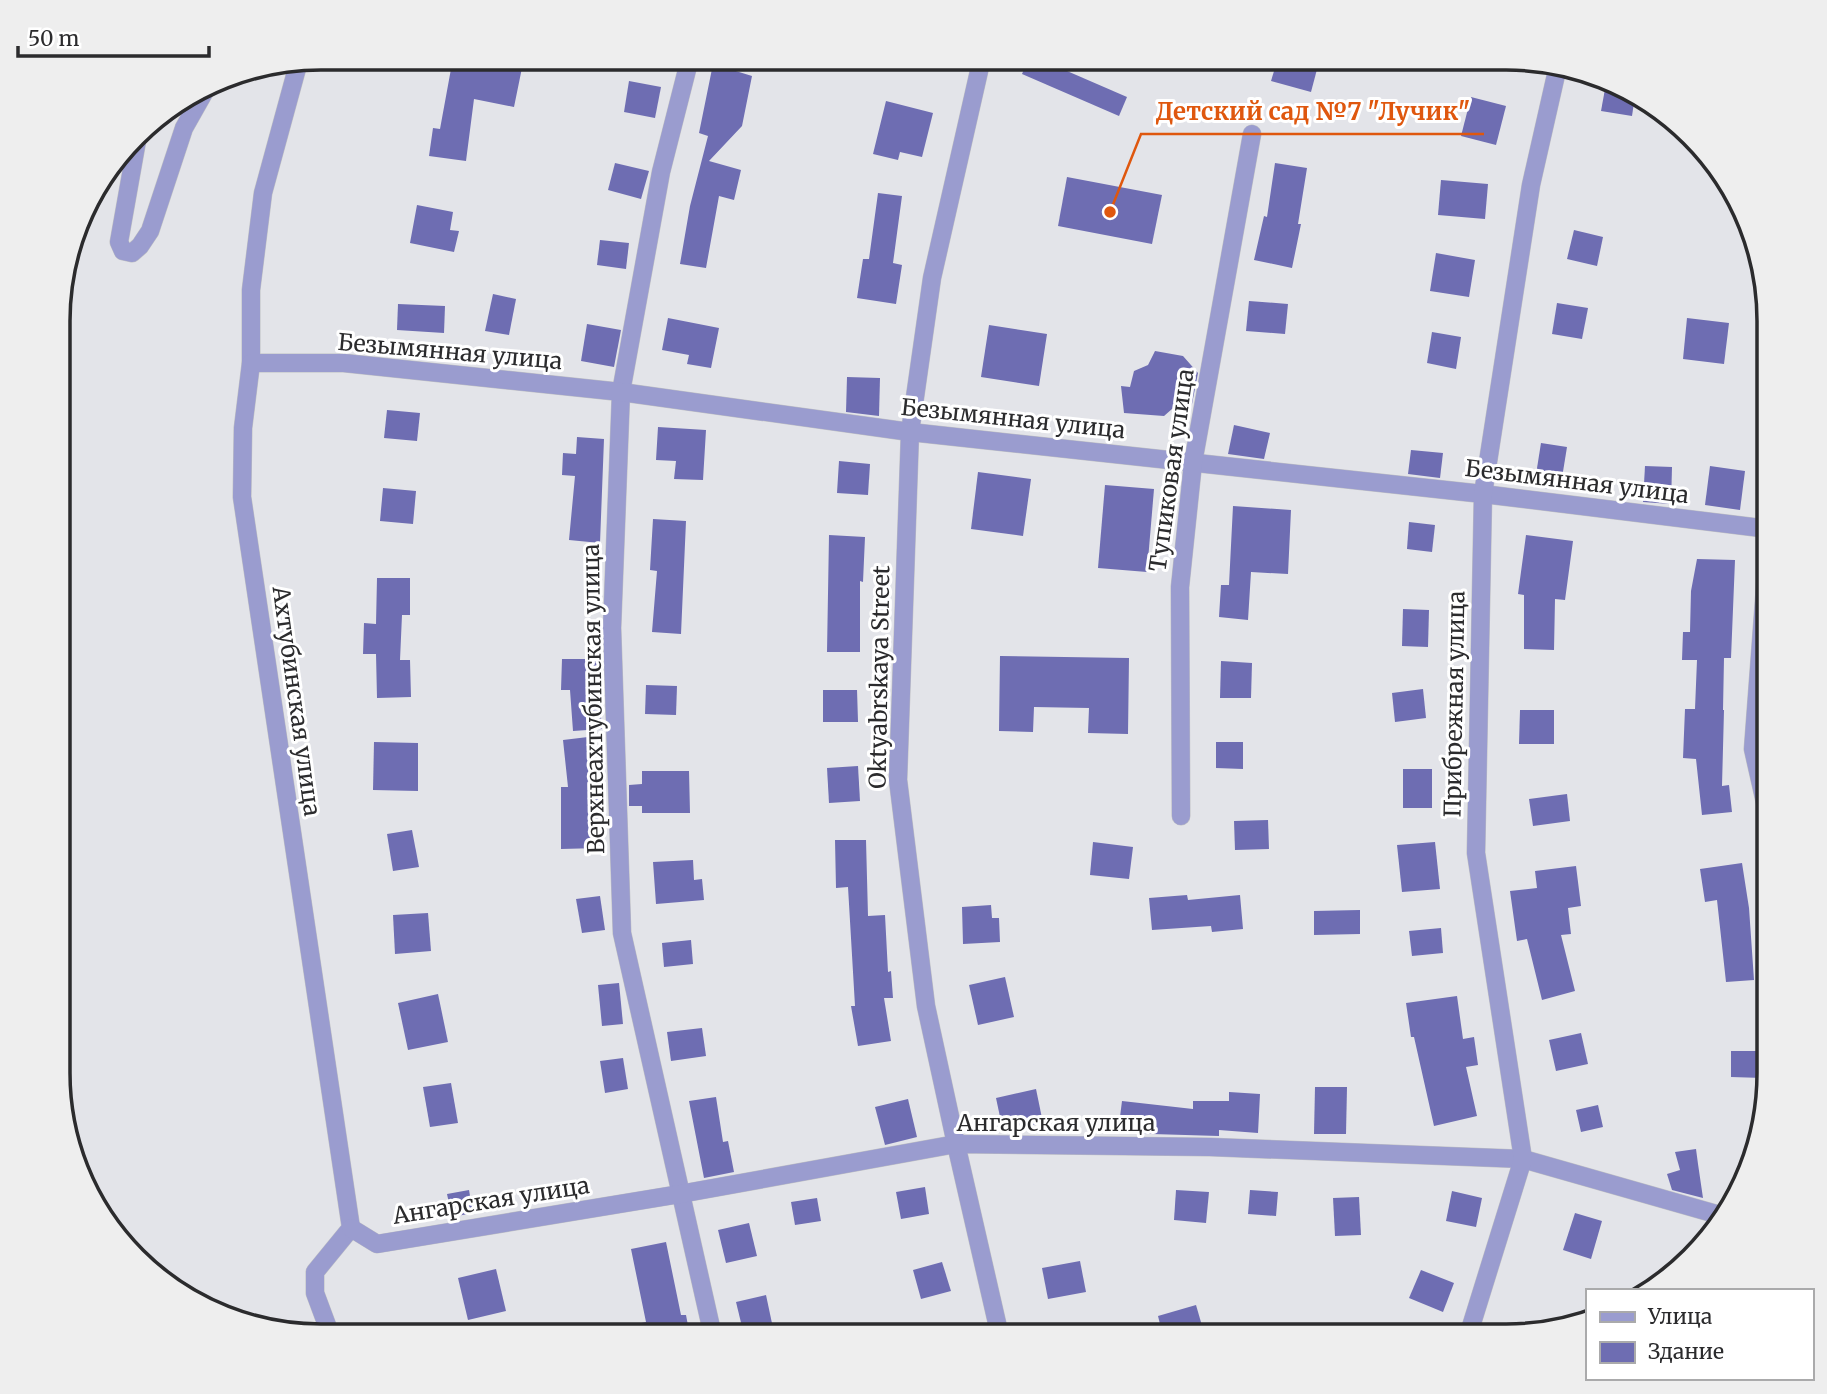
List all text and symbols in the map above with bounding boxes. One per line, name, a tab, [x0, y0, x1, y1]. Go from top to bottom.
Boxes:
scale bar	[18, 14, 208, 58]
text: 50 m	[28, 25, 79, 52]
callout: Детский сад №7 "Лучик"	[1141, 89, 1484, 134]
text: Детский сад №7 "Лучик"	[1156, 96, 1470, 127]
street label: Безымянная улица	[336, 327, 564, 375]
street label: Тупиковая улица	[1142, 367, 1200, 573]
street label: Безымянная улица	[899, 392, 1127, 444]
street label: Безымянная улица	[1463, 453, 1691, 509]
street label: Верхнеахтубинская улица	[576, 544, 610, 854]
street label: Oktyabrskaya Street	[863, 565, 895, 789]
street label: Ахтубинская улица	[266, 583, 327, 818]
street label: Прибрежная улица	[1438, 590, 1470, 818]
street label: Ангарская улица	[956, 1108, 1155, 1137]
street label: Ангарская улица	[390, 1170, 591, 1230]
legend	[1586, 1289, 1813, 1380]
text: Улица	[1647, 1303, 1712, 1330]
text: Здание	[1648, 1338, 1724, 1365]

